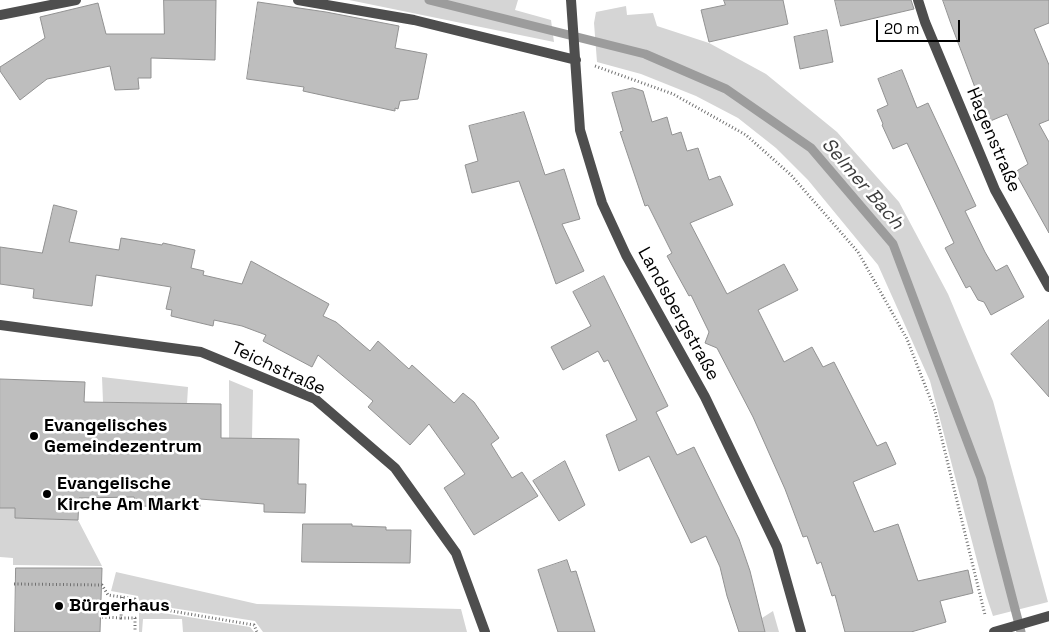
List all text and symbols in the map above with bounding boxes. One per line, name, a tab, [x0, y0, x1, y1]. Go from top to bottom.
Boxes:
scale bar	[879, 10, 963, 42]
text: 20 m	[884, 19, 919, 38]
street label: Hagenstraße	[961, 84, 1025, 196]
water label: Selmer Bach	[816, 134, 908, 234]
street label: Landsbergstraße	[632, 244, 724, 384]
street label: Teichstraße	[227, 338, 329, 400]
place label: Evangelisches Gemeindezentrum	[44, 415, 202, 458]
marker: Evangelisches Gemeindezentrum	[28, 430, 40, 442]
place label: Evangelische Kirche Am Markt	[57, 473, 200, 516]
marker: Evangelische Kirche Am Markt	[41, 488, 53, 500]
place label: Bürgerhaus	[69, 595, 170, 617]
marker: Bürgerhaus	[53, 600, 65, 612]

